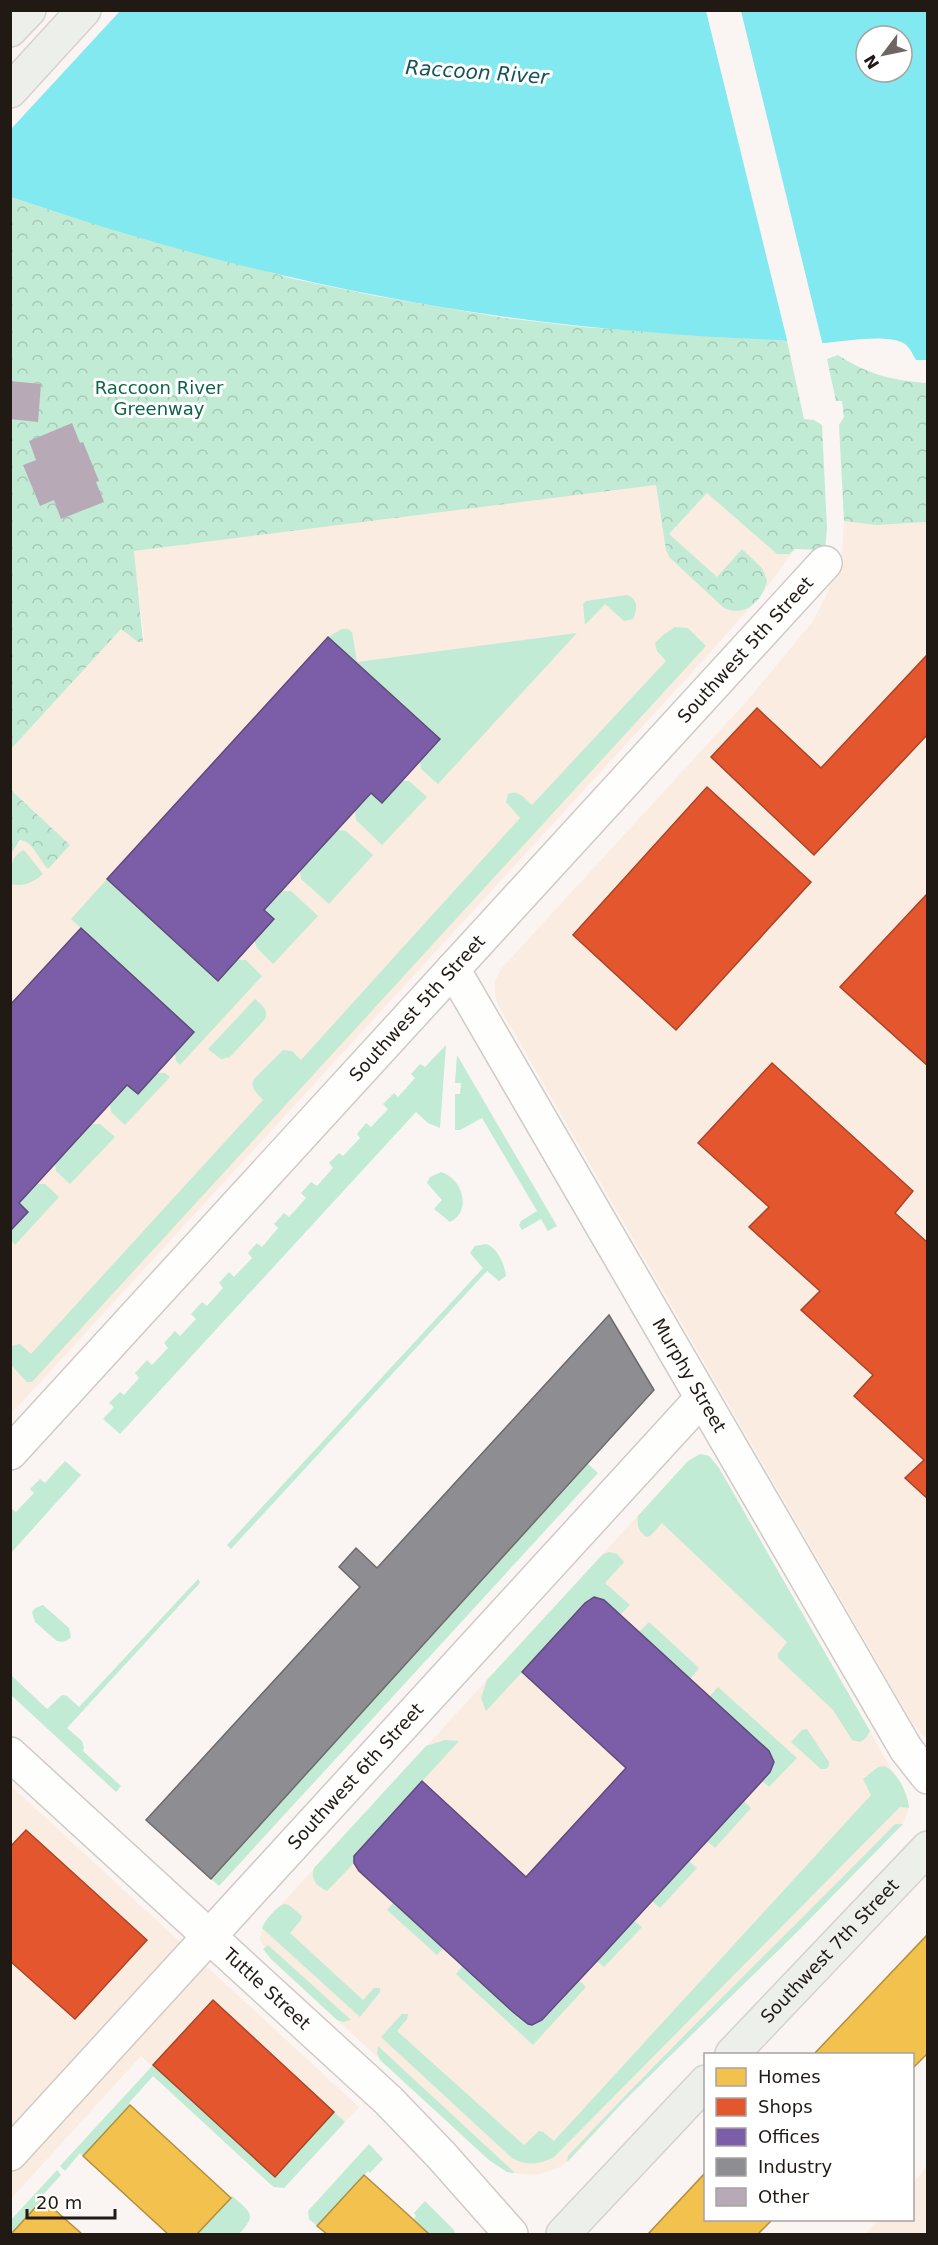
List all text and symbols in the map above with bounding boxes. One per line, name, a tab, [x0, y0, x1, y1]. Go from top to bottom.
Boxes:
north arrow	[854, 24, 914, 84]
text: N	[860, 51, 883, 72]
water label: Raccoon River	[405, 55, 551, 89]
park label: Raccoon River Greenway	[95, 377, 224, 419]
street label: Southwest 5th Street	[673, 572, 817, 727]
street label: Southwest 5th Street	[345, 931, 489, 1085]
street label: Murphy Street	[648, 1314, 731, 1436]
street label: Southwest 6th Street	[283, 1699, 427, 1853]
street label: Southwest 7th Street	[756, 1874, 903, 2027]
street label: Tuttle Street	[219, 1943, 315, 2034]
legend	[704, 2053, 914, 2221]
text: Homes	[758, 2066, 821, 2087]
text: Shops	[758, 2096, 813, 2117]
text: Offices	[758, 2126, 820, 2147]
text: Industry	[758, 2156, 832, 2177]
scale bar	[27, 2182, 116, 2220]
text: Other	[758, 2186, 810, 2207]
text: 20 m	[36, 2192, 82, 2213]

